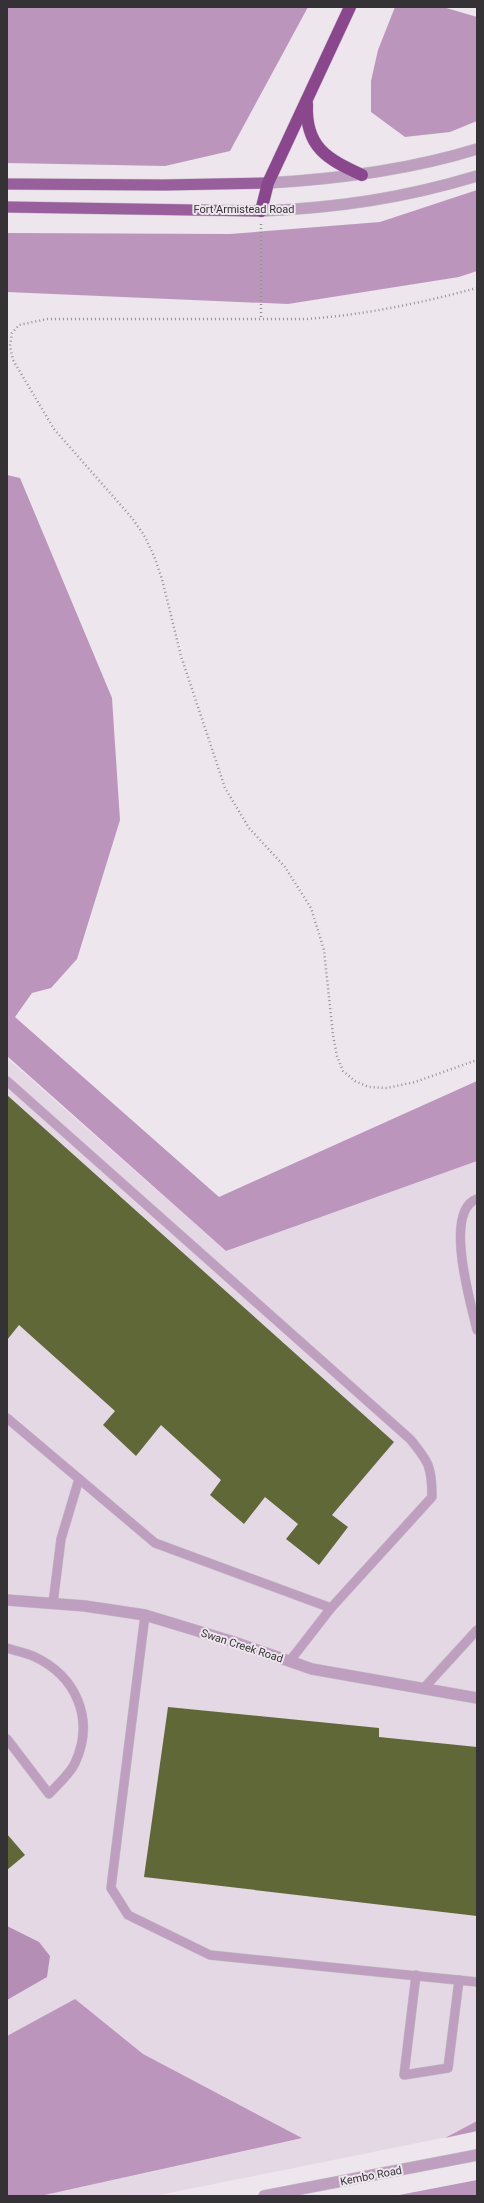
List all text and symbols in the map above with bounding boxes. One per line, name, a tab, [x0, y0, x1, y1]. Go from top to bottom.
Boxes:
street label: Fort Armistead Road	[193, 203, 295, 216]
street label: Swan Creek Road	[199, 1627, 285, 1665]
street label: Kembo Road	[339, 2164, 403, 2188]

